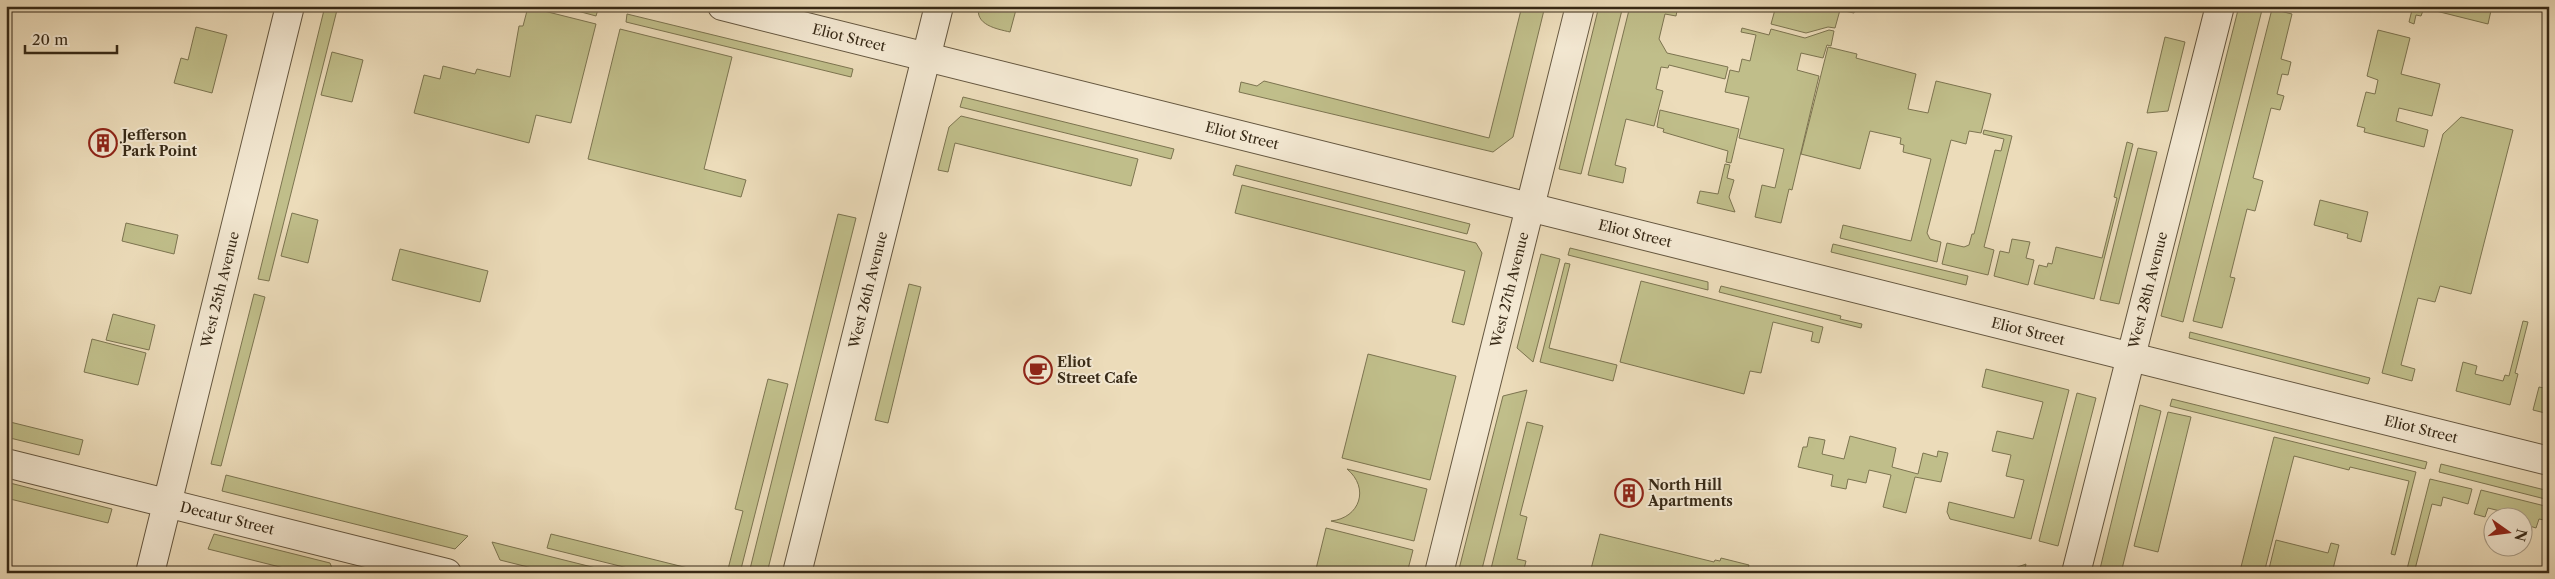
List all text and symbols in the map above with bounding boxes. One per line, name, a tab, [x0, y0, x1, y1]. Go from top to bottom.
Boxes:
street label: Eliot Street	[811, 20, 888, 55]
scale bar	[25, 22, 118, 54]
text: 20 m	[32, 30, 68, 49]
street label: Eliot Street	[1204, 118, 1281, 153]
place label: Jefferson Park Point	[119, 126, 197, 160]
building icon: Jefferson Park Point	[88, 128, 118, 158]
street label: Eliot Street	[1597, 216, 1674, 251]
street label: West 25th Avenue	[197, 229, 243, 350]
street label: West 26th Avenue	[844, 229, 891, 351]
street label: West 27th Avenue	[1486, 230, 1533, 350]
street label: West 28th Avenue	[2124, 230, 2171, 351]
street label: Eliot Street	[1990, 313, 2067, 349]
place label: Eliot Street Cafe	[1057, 353, 1138, 387]
cafe icon: Eliot Street Cafe	[1023, 355, 1053, 385]
street label: Eliot Street	[2383, 411, 2460, 447]
place label: North Hill Apartments	[1647, 476, 1733, 510]
building icon: North Hill Apartments	[1614, 478, 1644, 508]
street label: Decatur Street	[178, 498, 276, 539]
north arrow	[2482, 506, 2532, 556]
text: N	[2510, 527, 2531, 543]

